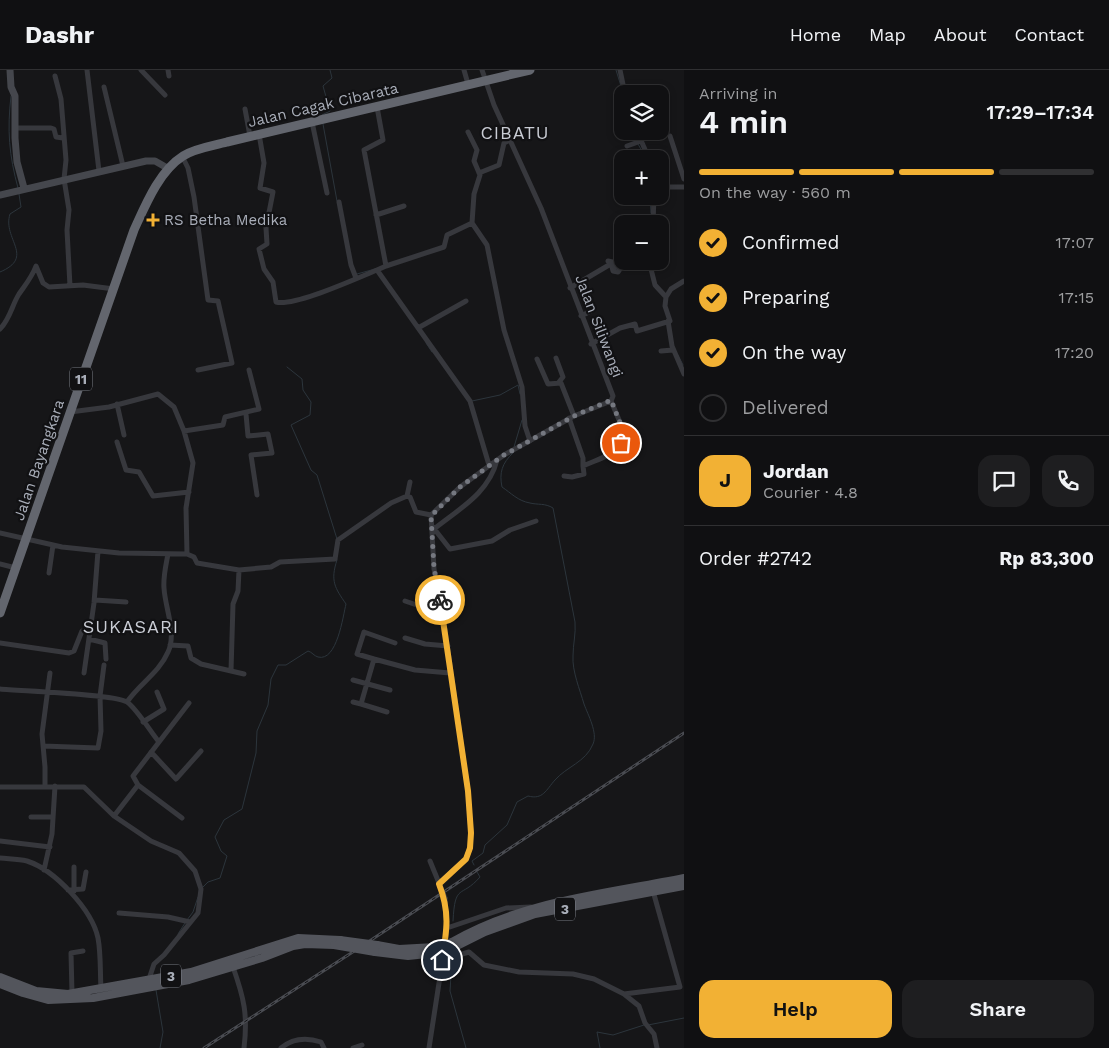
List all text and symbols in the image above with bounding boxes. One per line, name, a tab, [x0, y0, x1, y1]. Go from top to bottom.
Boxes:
text: Dashr	[25, 21, 94, 49]
text: Home	[790, 24, 841, 45]
text: Map	[869, 24, 906, 45]
text: About	[934, 24, 986, 45]
text: Contact	[1014, 24, 1084, 45]
street label: Jalan Cagak Cibarata	[246, 79, 400, 131]
text: Arriving in	[699, 84, 777, 103]
map controls	[614, 85, 669, 270]
button: layers	[614, 85, 669, 140]
text: 17:29–17:34	[986, 101, 1094, 124]
text: 4 min	[699, 103, 788, 141]
district label: CIBATU	[480, 122, 550, 143]
button: +	[614, 150, 669, 205]
text: On the way · 560 m	[699, 183, 851, 202]
place label: RS Betha Medika	[164, 211, 288, 229]
marker: RS Betha Medika	[146, 213, 160, 227]
button: −	[614, 215, 669, 270]
icon: check	[699, 229, 727, 257]
text: Confirmed	[742, 231, 839, 254]
text: 17:07	[1055, 233, 1094, 252]
street label: Jalan Siliwangi	[571, 272, 627, 380]
icon: check	[699, 284, 727, 312]
text: Preparing	[742, 286, 829, 309]
text: 17:15	[1058, 288, 1094, 307]
icon: check	[699, 339, 727, 367]
text: On the way	[742, 341, 846, 364]
text: 17:20	[1055, 343, 1094, 362]
road number: 11	[70, 368, 92, 390]
text: Delivered	[742, 396, 829, 419]
street label: Jalan Bayangkara	[10, 397, 68, 523]
pin	[600, 422, 642, 464]
icon: bag	[607, 429, 635, 457]
button: chat	[978, 455, 1030, 507]
button: phone	[1042, 455, 1094, 507]
text: Jordan	[763, 460, 829, 483]
text: J	[719, 469, 731, 492]
text: Courier · 4.8	[763, 483, 858, 502]
text: Order #2742	[699, 547, 812, 570]
text: Rp 83,300	[999, 547, 1094, 570]
courier	[415, 575, 465, 625]
icon: bike	[426, 586, 454, 614]
district label: SUKASARI	[83, 616, 179, 637]
road number: 3	[555, 898, 575, 921]
pin	[421, 939, 463, 981]
icon: home	[428, 946, 456, 974]
road number: 3	[161, 964, 181, 988]
button: Help	[699, 980, 892, 1038]
button: Share	[902, 980, 1094, 1038]

